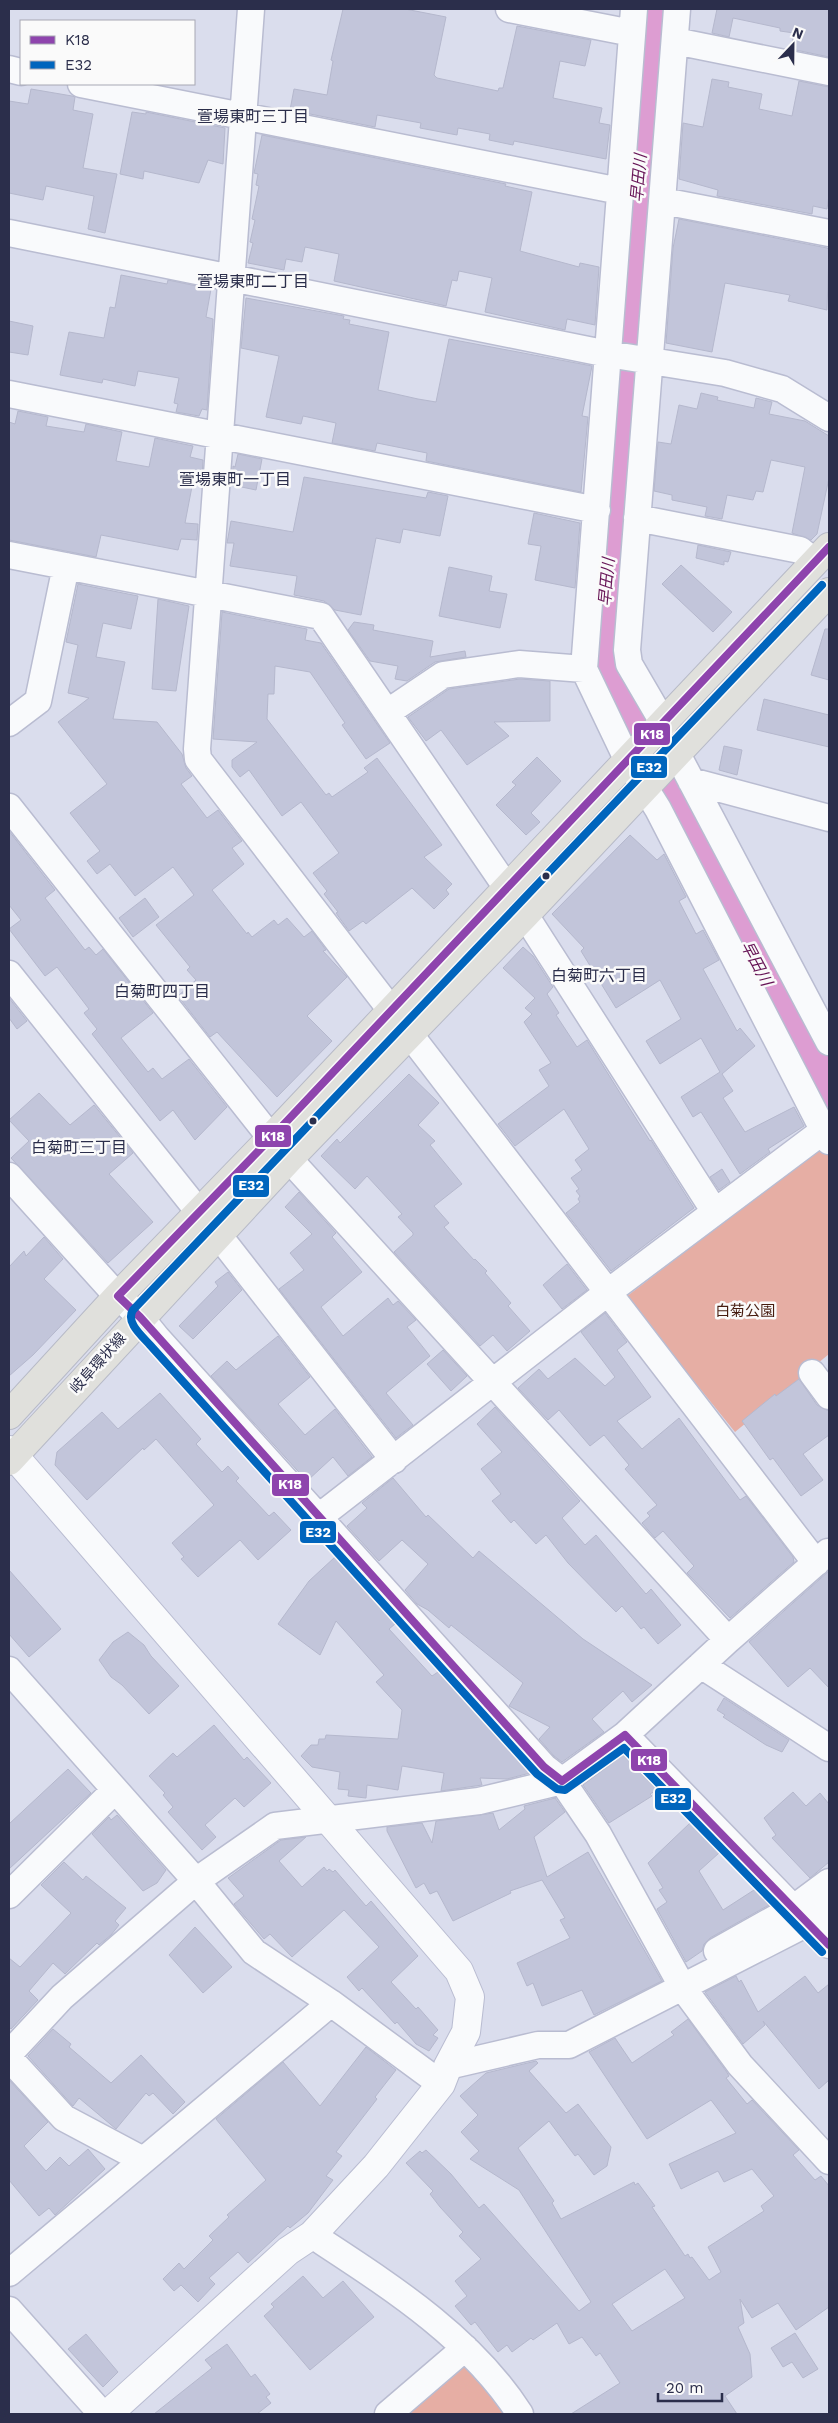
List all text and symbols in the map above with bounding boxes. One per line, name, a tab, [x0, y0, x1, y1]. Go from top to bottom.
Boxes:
legend	[20, 20, 195, 85]
north arrow	[768, 20, 818, 70]
text: N	[790, 24, 806, 42]
text: K18	[65, 31, 90, 49]
text: E32	[65, 56, 92, 74]
district label: 萱場東町三丁目	[197, 107, 309, 126]
water label: 早田川	[627, 151, 650, 203]
district label: 萱場東町二丁目	[197, 272, 309, 291]
district label: 萱場東町一丁目	[179, 470, 291, 489]
water label: 早田川	[595, 555, 618, 607]
line badge: K18	[633, 722, 671, 746]
text: K18	[640, 726, 664, 742]
line badge: E32	[630, 755, 668, 779]
text: E32	[636, 759, 662, 775]
unlabelled marker	[541, 871, 551, 881]
water label: 早田川	[737, 938, 777, 991]
district label: 白菊町六丁目	[551, 966, 647, 985]
district label: 白菊町四丁目	[114, 982, 210, 1001]
unlabelled marker	[308, 1116, 318, 1126]
line badge: K18	[254, 1124, 292, 1148]
text: K18	[261, 1128, 285, 1144]
district label: 白菊町三丁目	[31, 1138, 127, 1157]
line badge: E32	[232, 1174, 270, 1198]
text: E32	[238, 1177, 264, 1193]
park label: 白菊公園	[715, 1302, 775, 1320]
street label: 岐阜環状線	[66, 1329, 130, 1397]
line badge: K18	[271, 1473, 310, 1497]
text: K18	[278, 1476, 302, 1492]
line badge: E32	[299, 1520, 337, 1544]
text: E32	[305, 1524, 331, 1540]
line badge: K18	[630, 1748, 668, 1772]
text: K18	[637, 1752, 661, 1768]
line badge: E32	[654, 1787, 692, 1811]
text: E32	[660, 1790, 686, 1806]
scale bar	[658, 2370, 722, 2402]
text: 20 m	[666, 2379, 704, 2397]

